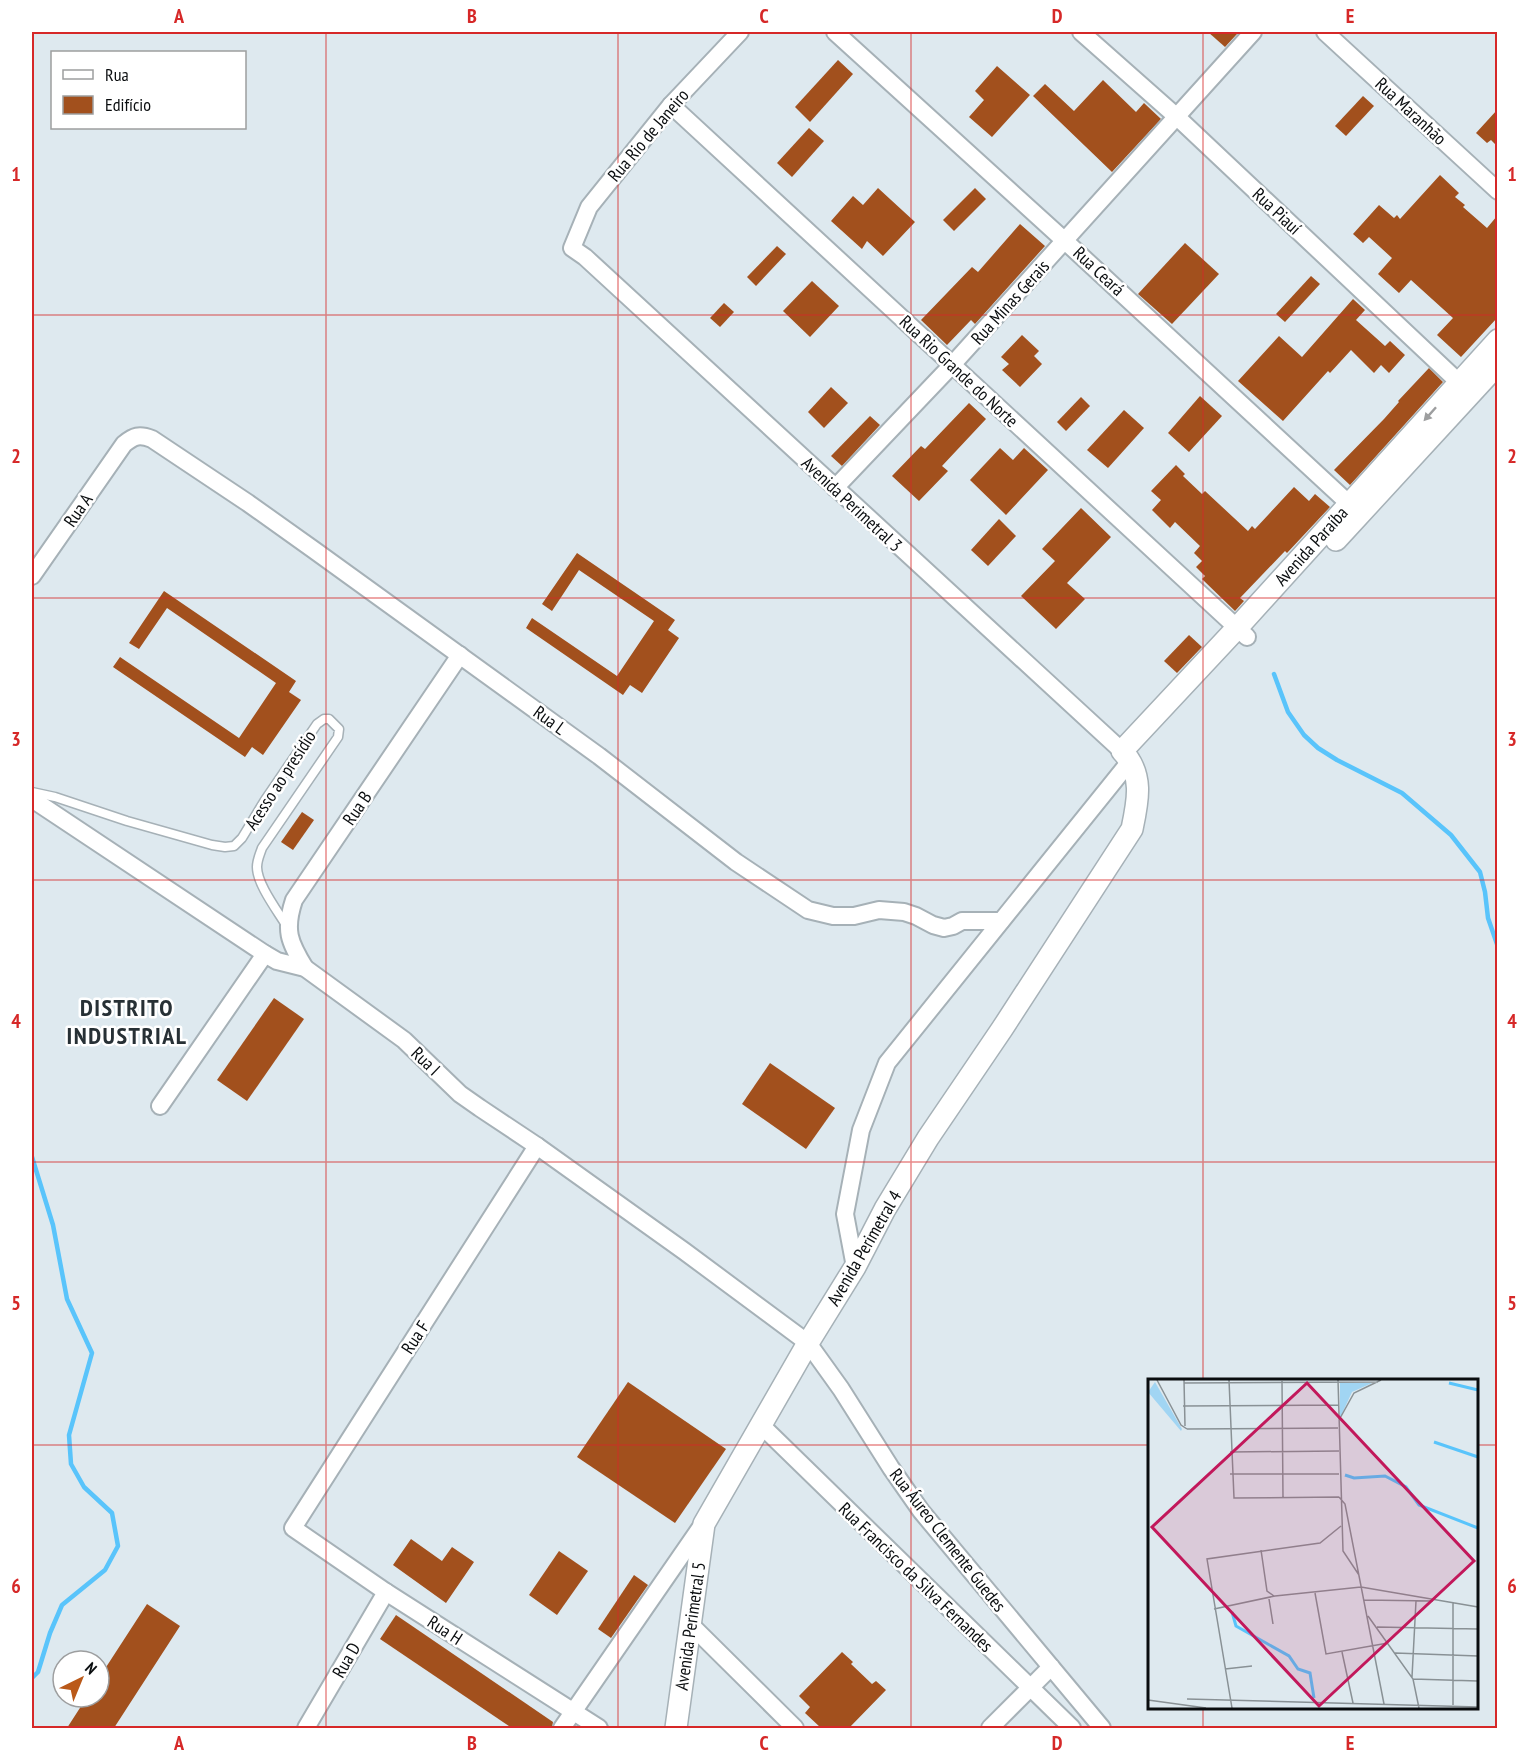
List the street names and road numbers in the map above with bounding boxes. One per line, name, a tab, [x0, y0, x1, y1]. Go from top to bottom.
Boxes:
street label: Rua Maranhão	[1371, 72, 1452, 150]
street label: Rua Rio de Janeiro	[603, 84, 694, 186]
street label: Rua Piauí	[1248, 183, 1306, 239]
street label: Rua Ceará	[1068, 241, 1130, 301]
street label: Rua Minas Gerais	[966, 255, 1054, 349]
street label: Rua Rio Grande do Norte	[895, 310, 1023, 432]
street label: Avenida Perimetral 3	[797, 452, 907, 556]
street label: Rua A	[58, 488, 98, 531]
street label: Avenida Paraíba	[1269, 502, 1353, 590]
street label: Rua L	[529, 700, 571, 740]
street label: Acesso ao presídio	[239, 726, 321, 834]
street label: Rua B	[337, 787, 377, 829]
street label: Rua I	[407, 1042, 445, 1080]
street label: Avenida Perimetral 4	[822, 1186, 906, 1310]
street label: Rua F	[396, 1316, 434, 1358]
street label: Rua Áureo Clemente Guedes	[885, 1464, 1011, 1616]
street label: Rua Francisco da Silva Fernandes	[834, 1497, 998, 1657]
street label: Avenida Perimetral 5	[670, 1560, 710, 1692]
street label: Rua H	[423, 1610, 467, 1650]
street label: Rua D	[327, 1638, 365, 1682]

